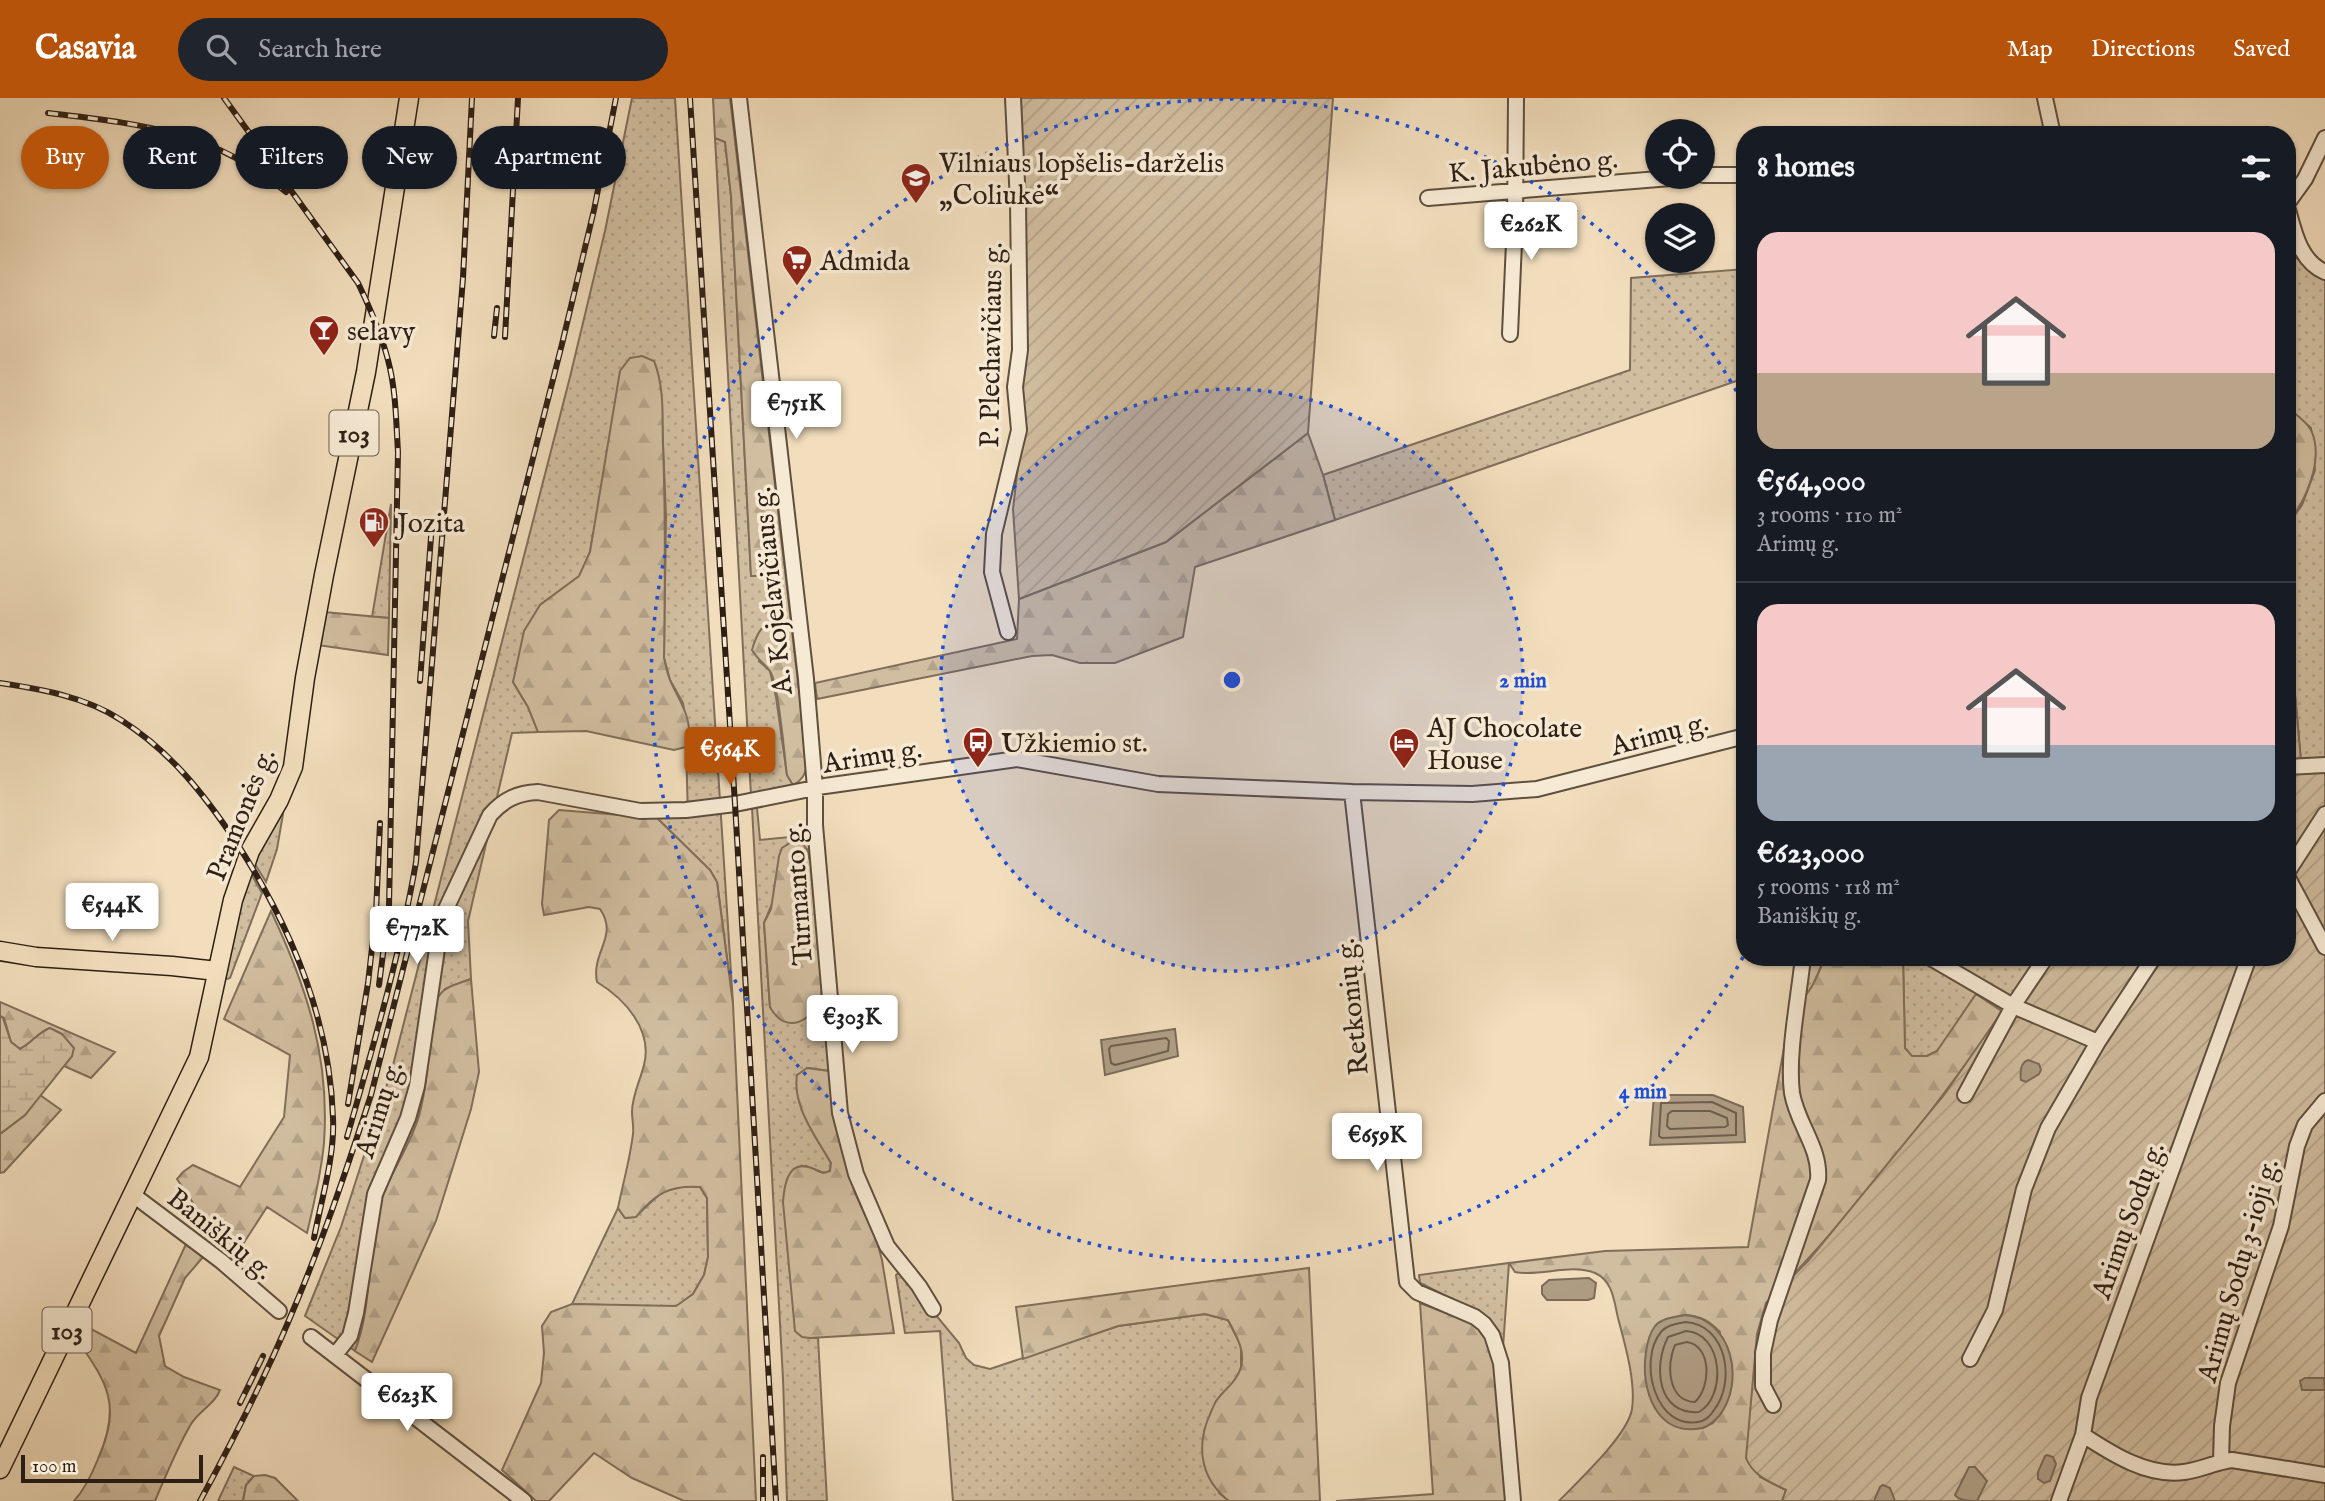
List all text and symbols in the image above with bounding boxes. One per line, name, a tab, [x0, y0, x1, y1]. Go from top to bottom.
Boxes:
search box	[178, 18, 668, 81]
text: Casavia	[35, 28, 136, 70]
icon: search	[202, 30, 240, 68]
text: Search here	[258, 33, 382, 66]
text: Map	[2007, 34, 2053, 65]
text: Directions	[2091, 34, 2195, 65]
text: Saved	[2233, 34, 2290, 65]
map controls	[1645, 119, 1715, 273]
button: locate	[1645, 119, 1715, 189]
chip: Buy	[21, 126, 109, 189]
chip: Rent	[123, 126, 221, 189]
chip: Filters	[235, 126, 348, 189]
chip: New	[362, 126, 457, 189]
chip: Apartment	[471, 126, 626, 189]
street label: K. Jakubėno g.	[1447, 143, 1619, 192]
place label: Vilniaus lopšelis-darželis „Coliukė“	[938, 147, 1224, 214]
text: 8 homes	[1757, 149, 1855, 187]
icon: filters	[2237, 149, 2275, 187]
school or university icon: Vilniaus lopšelis-darželis „Coliukė“	[899, 161, 933, 205]
pin: €262K	[1482, 202, 1580, 262]
button: layers	[1645, 203, 1715, 273]
text: €262K	[1500, 210, 1562, 239]
street label: P. Plechavičiaus g.	[973, 242, 1012, 448]
supermarket icon: Admida	[780, 243, 814, 287]
place label: Admida	[819, 245, 911, 280]
icon: home	[1953, 278, 2079, 404]
bar icon: selavy	[307, 313, 341, 357]
place label: selavy	[347, 315, 416, 350]
pin: €751K	[747, 382, 845, 441]
text: €751K	[767, 389, 825, 418]
road number: 103	[330, 410, 378, 456]
text: €564,000	[1757, 463, 1866, 501]
street label: A. Kojelavičiaus g.	[745, 485, 802, 697]
text: 3 rooms · 110 m²	[1757, 501, 1902, 530]
fuel station icon: Jozita	[357, 505, 391, 549]
place label: Jozita	[394, 507, 466, 542]
text: Arimų g.	[1757, 530, 1839, 559]
icon: home	[1953, 650, 2079, 776]
centre of rings	[1220, 668, 1244, 692]
text: 2 min	[1499, 668, 1547, 695]
street label: Arimų g.	[1606, 706, 1712, 765]
place label: AJ Chocolate House	[1426, 712, 1582, 779]
bus stop icon: Užkiemio st.	[961, 725, 995, 769]
hotel icon: AJ Chocolate House	[1387, 726, 1421, 770]
place label: Užkiemio st.	[1001, 727, 1148, 762]
pin: €564K	[681, 728, 779, 787]
street label: Arimų g.	[819, 732, 924, 783]
text: €564K	[700, 735, 760, 764]
street label: Pramonės g.	[200, 744, 285, 886]
street label: Turmanto g.	[777, 821, 822, 966]
text: €623,000	[1757, 835, 1865, 873]
text: 5 rooms · 118 m²	[1757, 873, 1900, 902]
pin: €544K	[63, 884, 161, 943]
text: €544K	[82, 891, 142, 920]
text: Baniškių g.	[1757, 902, 1861, 931]
pin: €772K	[368, 906, 466, 966]
text: €772K	[386, 914, 448, 943]
street label: Retkonių g.	[1329, 937, 1378, 1077]
pin: €303K	[803, 996, 901, 1055]
text: €303K	[823, 1003, 881, 1032]
street label: Arimų g.	[348, 1057, 412, 1164]
text: 4 min	[1619, 1079, 1667, 1106]
pin: €659K	[1328, 1114, 1426, 1173]
text: €659K	[1348, 1121, 1406, 1150]
street label: Arimų Sodų g.	[2084, 1137, 2174, 1305]
street label: Arimų Sodų 3-ioji g.	[2190, 1155, 2288, 1387]
street label: Baniškių g.	[159, 1181, 280, 1288]
road number: 103	[42, 1308, 92, 1352]
pin: €623K	[358, 1374, 456, 1433]
text: €623K	[377, 1381, 437, 1410]
scale bar	[21, 1452, 203, 1484]
text: 100 m	[32, 1455, 76, 1479]

